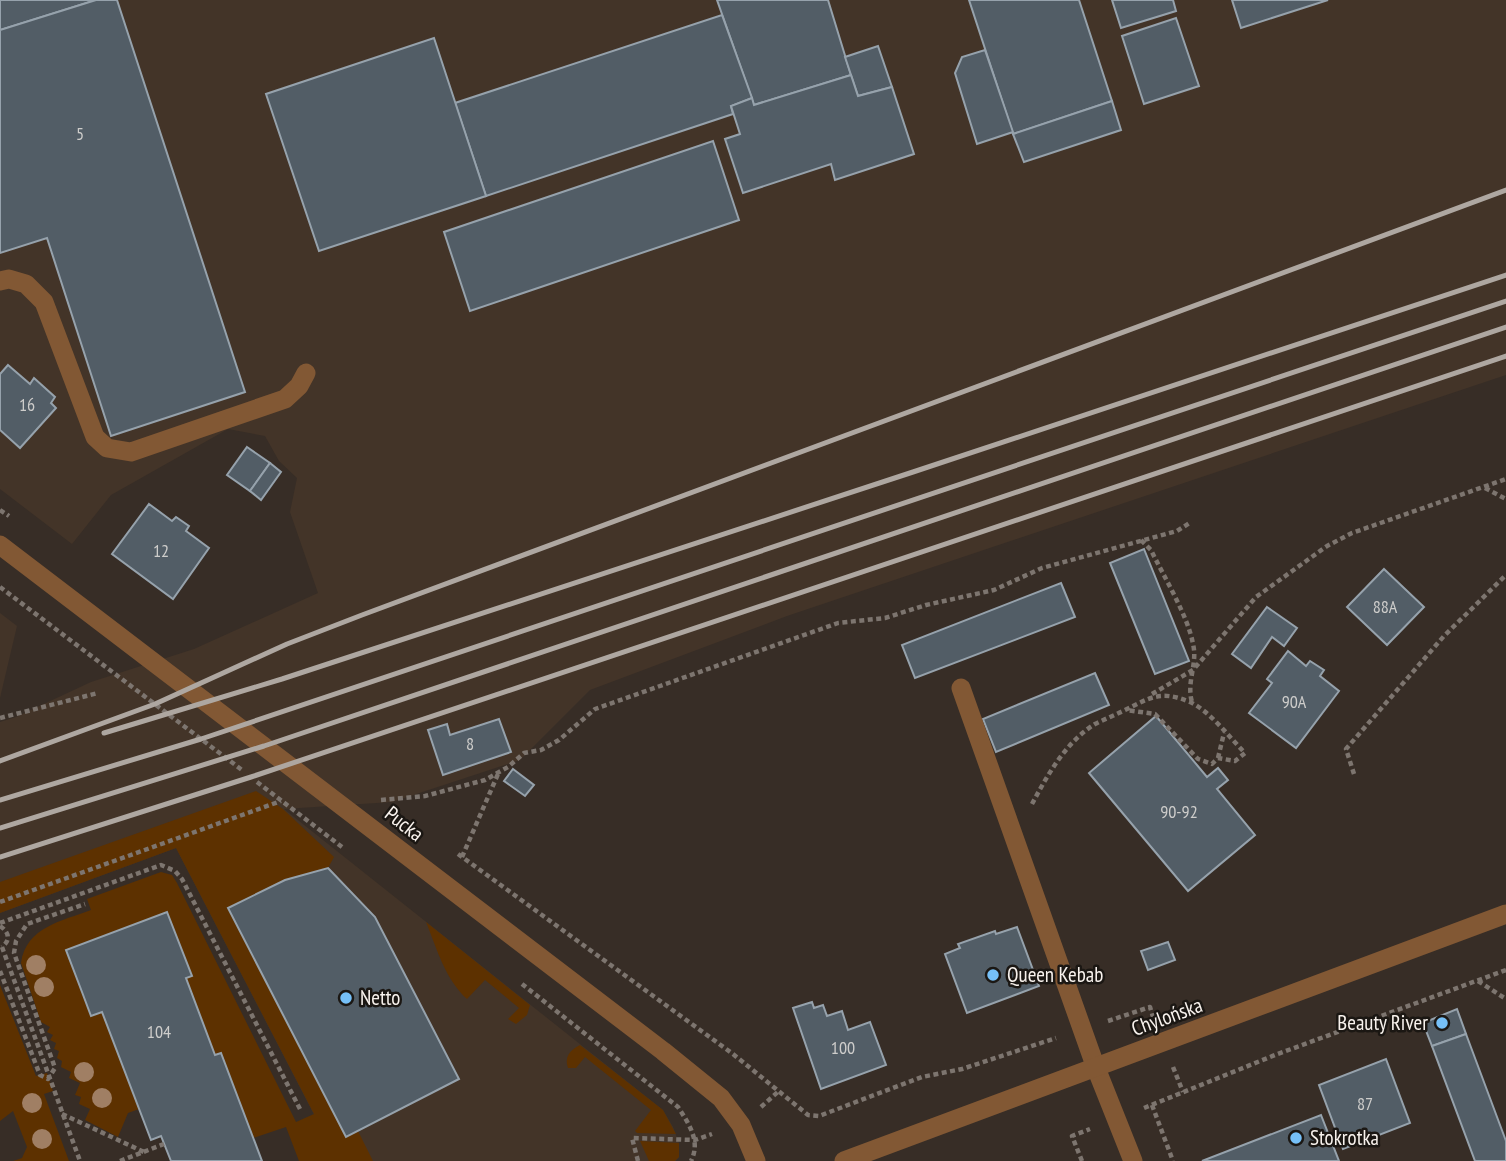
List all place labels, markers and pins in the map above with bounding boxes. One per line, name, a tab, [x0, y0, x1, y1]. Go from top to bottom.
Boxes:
place label: Queen Kebab	[1007, 961, 1103, 988]
marker: Queen Kebab	[985, 967, 1001, 983]
place label: Netto	[360, 984, 400, 1011]
marker: Netto	[338, 990, 354, 1006]
place label: Beauty River	[1337, 1009, 1428, 1036]
marker: Beauty River	[1434, 1015, 1450, 1031]
place label: Stokrotka	[1310, 1124, 1379, 1151]
marker: Stokrotka	[1288, 1130, 1304, 1146]

